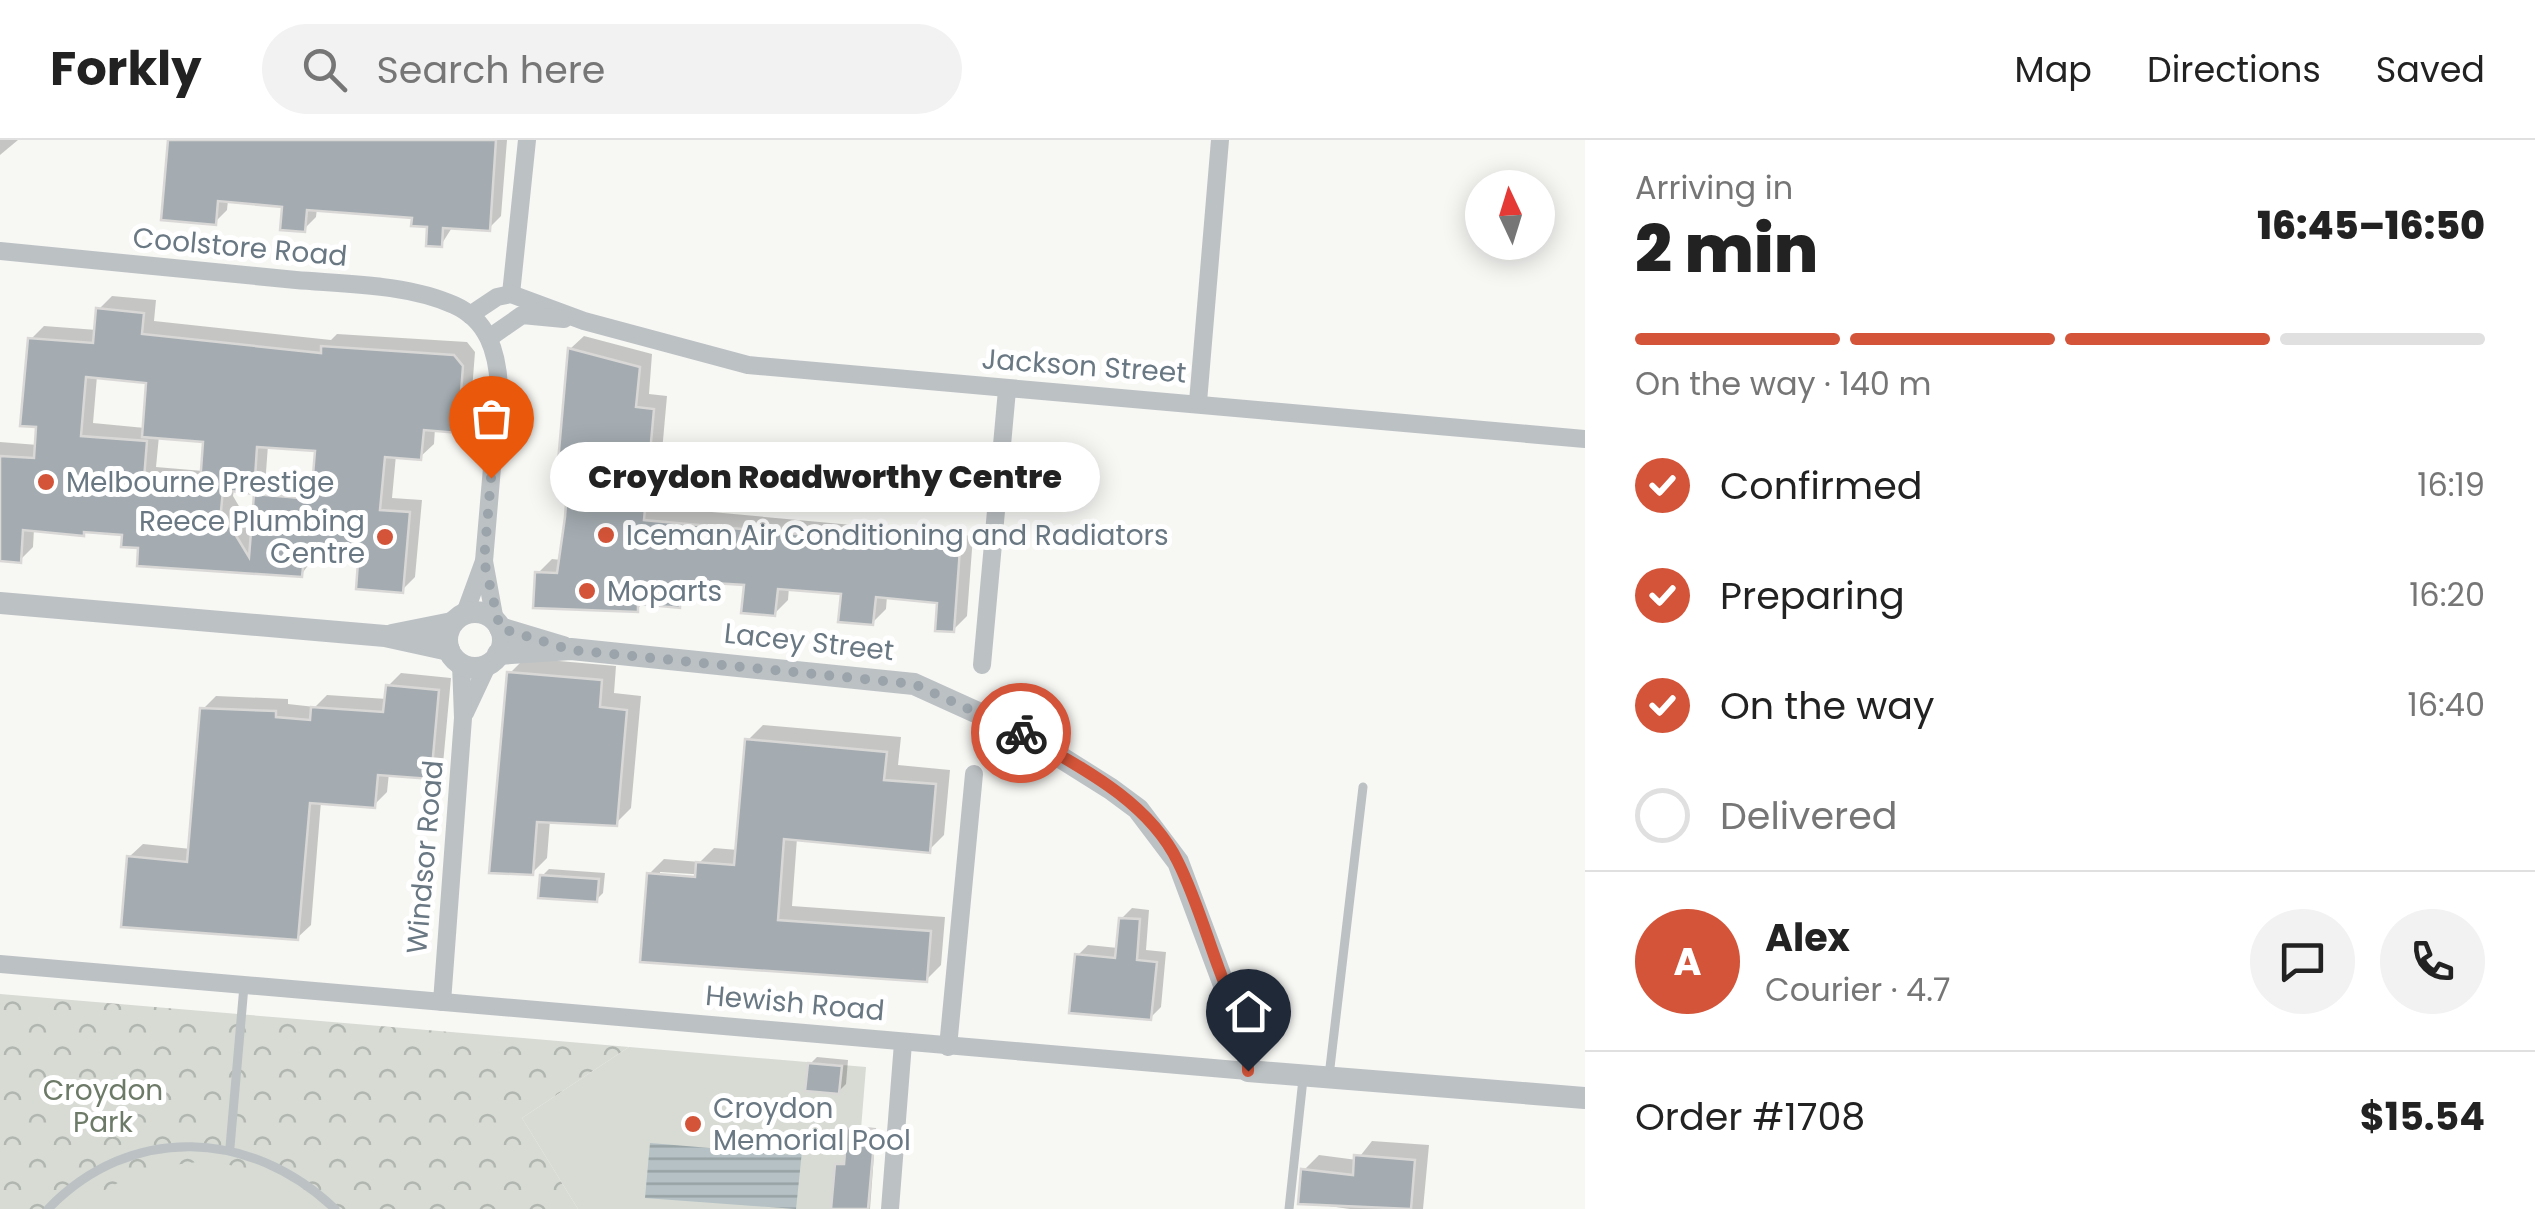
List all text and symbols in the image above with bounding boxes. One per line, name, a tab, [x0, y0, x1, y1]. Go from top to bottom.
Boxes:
search box	[262, 24, 962, 114]
text: Forkly	[50, 35, 202, 102]
icon: search	[297, 42, 352, 97]
text: Search here	[377, 43, 605, 96]
text: Map	[2015, 45, 2092, 94]
text: Directions	[2147, 45, 2321, 94]
text: Saved	[2376, 45, 2485, 94]
text: Arriving in	[1635, 165, 1793, 210]
north arrow	[1465, 170, 1555, 260]
map controls	[1465, 170, 1555, 260]
text: 16:45–16:50	[2257, 199, 2485, 252]
text: 2 min	[1635, 204, 1818, 295]
street label: Coolstore Road	[131, 218, 349, 276]
street label: Jackson Street	[980, 339, 1188, 393]
text: On the way · 140 m	[1635, 361, 1931, 406]
pin	[449, 376, 534, 479]
icon: bag	[464, 391, 519, 446]
callout: Croydon Roadworthy Centre	[551, 443, 1101, 513]
text: Croydon Roadworthy Centre	[588, 454, 1062, 499]
icon: check	[1635, 458, 1690, 513]
text: Confirmed	[1720, 459, 1922, 512]
text: 16:19	[2417, 462, 2485, 507]
place label: Melbourne Prestige	[66, 463, 334, 502]
marker: Melbourne Prestige	[35, 471, 57, 493]
place label: Reece Plumbing Centre	[139, 502, 365, 573]
place label: Iceman Air Conditioning and Radiators	[626, 516, 1169, 555]
marker: Iceman Air Conditioning and Radiators	[595, 524, 617, 546]
marker: Reece Plumbing Centre	[374, 526, 396, 548]
icon: check	[1635, 568, 1690, 623]
text: Preparing	[1720, 569, 1905, 622]
place label: Moparts	[607, 572, 722, 611]
text: 16:20	[2409, 572, 2485, 617]
marker: Moparts	[576, 580, 598, 602]
street label: Lacey Street	[722, 614, 896, 670]
icon: check	[1635, 678, 1690, 733]
text: On the way	[1720, 679, 1934, 732]
text: 16:40	[2407, 682, 2485, 727]
courier	[971, 683, 1071, 783]
icon: bike	[994, 706, 1049, 761]
street label: Windsor Road	[397, 759, 453, 955]
text: Delivered	[1720, 789, 1897, 842]
button: chat	[2250, 909, 2355, 1014]
button: phone	[2380, 909, 2485, 1014]
text: Alex	[1765, 911, 1850, 964]
text: A	[1673, 935, 1702, 988]
text: Courier · 4.7	[1765, 967, 1950, 1012]
pin	[1206, 969, 1291, 1072]
street label: Hewish Road	[704, 976, 886, 1030]
icon: home	[1221, 984, 1276, 1039]
park label: Croydon Park	[43, 1071, 163, 1142]
place label: Croydon Memorial Pool	[713, 1089, 911, 1160]
text: Order #1708	[1635, 1090, 1865, 1143]
text: $15.54	[2360, 1090, 2485, 1143]
marker: Croydon Memorial Pool	[682, 1113, 704, 1135]

